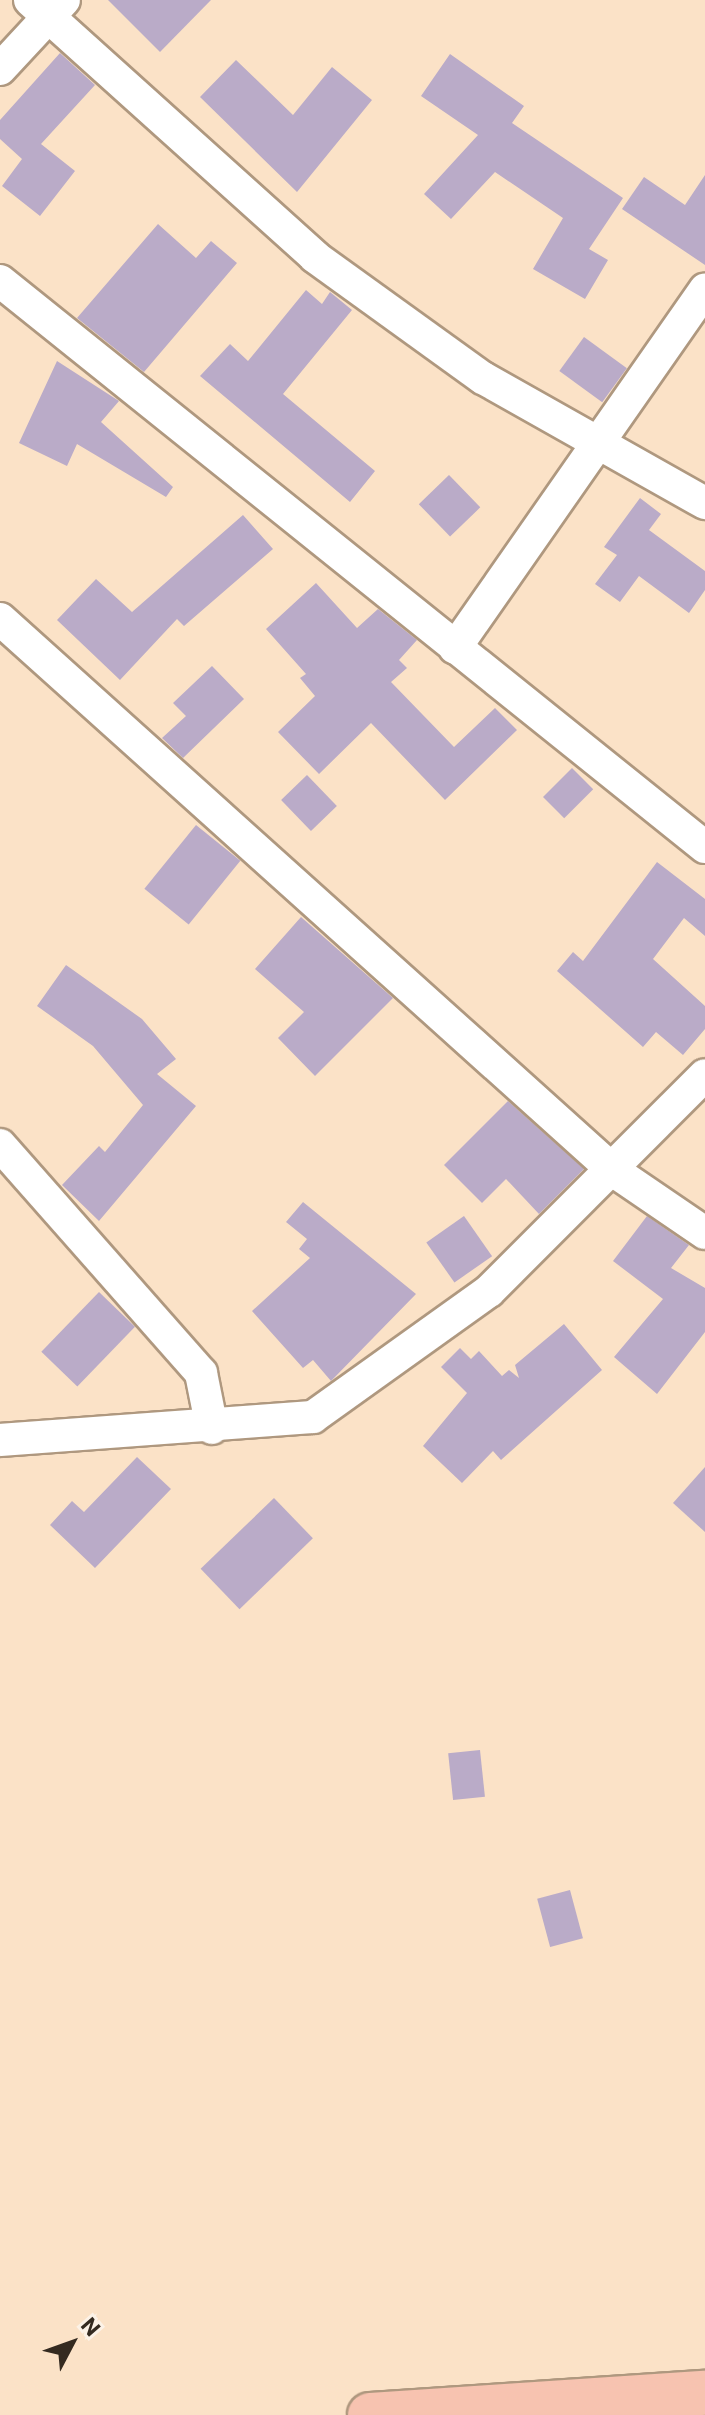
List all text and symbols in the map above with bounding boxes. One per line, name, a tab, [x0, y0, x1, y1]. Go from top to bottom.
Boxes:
north arrow	[32, 2303, 112, 2383]
text: N	[76, 2313, 105, 2341]

